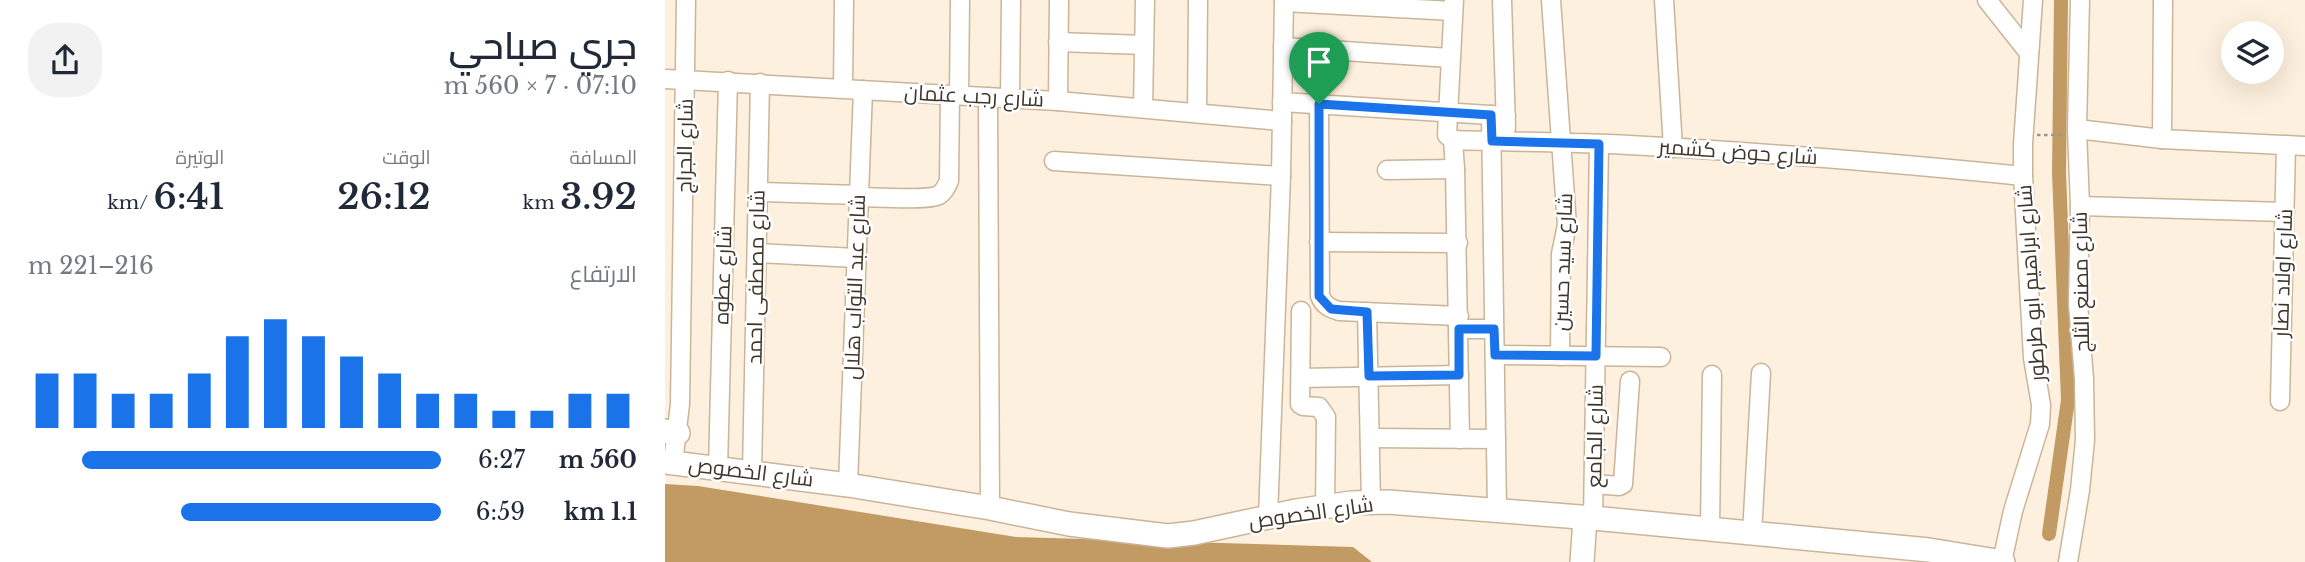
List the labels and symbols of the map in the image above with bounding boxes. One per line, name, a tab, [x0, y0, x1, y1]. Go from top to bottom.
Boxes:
pin	[1289, 32, 1349, 104]
street label: شارع رجب عثمان	[903, 79, 1045, 114]
street label: شارع الجراج	[671, 98, 700, 194]
street label: شارع حوض كشمير	[1657, 133, 1818, 172]
street label: شارع ابراهيم ابو طرطور	[2011, 184, 2052, 383]
street label: شارع مصطفى احمد	[741, 190, 772, 365]
street label: شارع سيد حسين	[1548, 193, 1579, 331]
street label: شارع عبد التواب هلال	[839, 194, 872, 380]
street label: شارع اولاد نصار	[2268, 208, 2299, 339]
street label: شارع مصنع الثلج	[2067, 211, 2096, 353]
street label: شارع عطوه	[708, 225, 739, 325]
street label: شارع الجامع	[1581, 384, 1610, 488]
street label: شارع الخصوص	[687, 451, 815, 494]
street label: شارع الخصوص	[1247, 491, 1375, 536]

